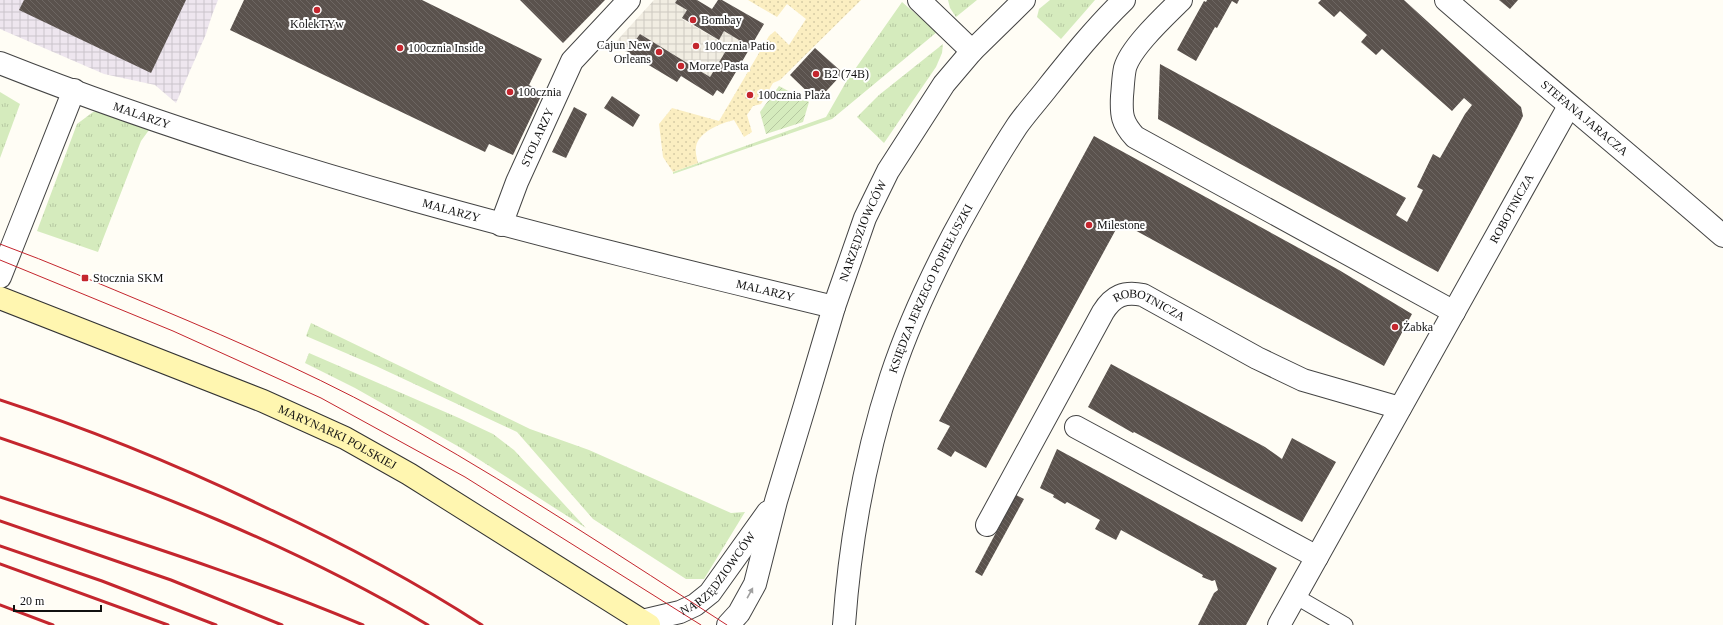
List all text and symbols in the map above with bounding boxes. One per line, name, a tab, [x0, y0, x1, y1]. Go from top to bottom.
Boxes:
marker: KolekTYw	[312, 5, 322, 15]
place label: Bombay	[701, 13, 742, 27]
marker: Bombay	[688, 15, 698, 25]
place label: KolekTYw	[290, 17, 344, 31]
place label: Cajun New Orleans	[597, 38, 651, 66]
place label: 100cznia Patio	[704, 39, 775, 53]
place label: 100cznia Inside	[408, 41, 484, 55]
marker: 100cznia Patio	[691, 41, 701, 51]
marker: 100cznia Inside	[395, 43, 405, 53]
marker: Cajun New Orleans	[654, 47, 664, 57]
place label: Morze Pasta	[689, 59, 749, 73]
marker: Morze Pasta	[676, 61, 686, 71]
place label: B2 (74B)	[824, 67, 869, 81]
marker: B2 (74B)	[811, 69, 821, 79]
street label: STEFANA JARACZA	[1538, 77, 1631, 159]
place label: 100cznia	[518, 85, 562, 99]
marker: 100cznia	[505, 87, 515, 97]
place label: 100cznia Plaża	[758, 88, 831, 102]
marker: 100cznia Plaża	[745, 90, 755, 100]
street label: MALARZY	[111, 99, 172, 132]
street label: STOLARZY	[518, 106, 557, 169]
street label: ROBOTNICZA	[1487, 171, 1537, 246]
street label: NARZĘDZIOWCÓW	[836, 177, 890, 283]
street label: MALARZY	[421, 196, 482, 225]
street label: KSIĘDZA JERZEGO POPIEŁUSZKI	[886, 202, 976, 375]
place label: Milestone	[1097, 218, 1145, 232]
marker: Milestone	[1084, 220, 1094, 230]
place label: Stocznia SKM	[93, 271, 164, 285]
marker: Stocznia SKM	[80, 273, 90, 283]
street label: MALARZY	[735, 277, 796, 304]
street label: ROBOTNICZA	[1110, 287, 1188, 324]
place label: Żabka	[1403, 320, 1434, 334]
marker: Żabka	[1390, 322, 1400, 332]
street label: MARYNARKI POLSKIEJ	[276, 402, 399, 473]
street label: NARZĘDZIOWCÓW	[678, 529, 759, 618]
scale bar	[14, 587, 101, 613]
one-way arrow	[746, 587, 753, 599]
text: 20 m	[20, 594, 45, 608]

